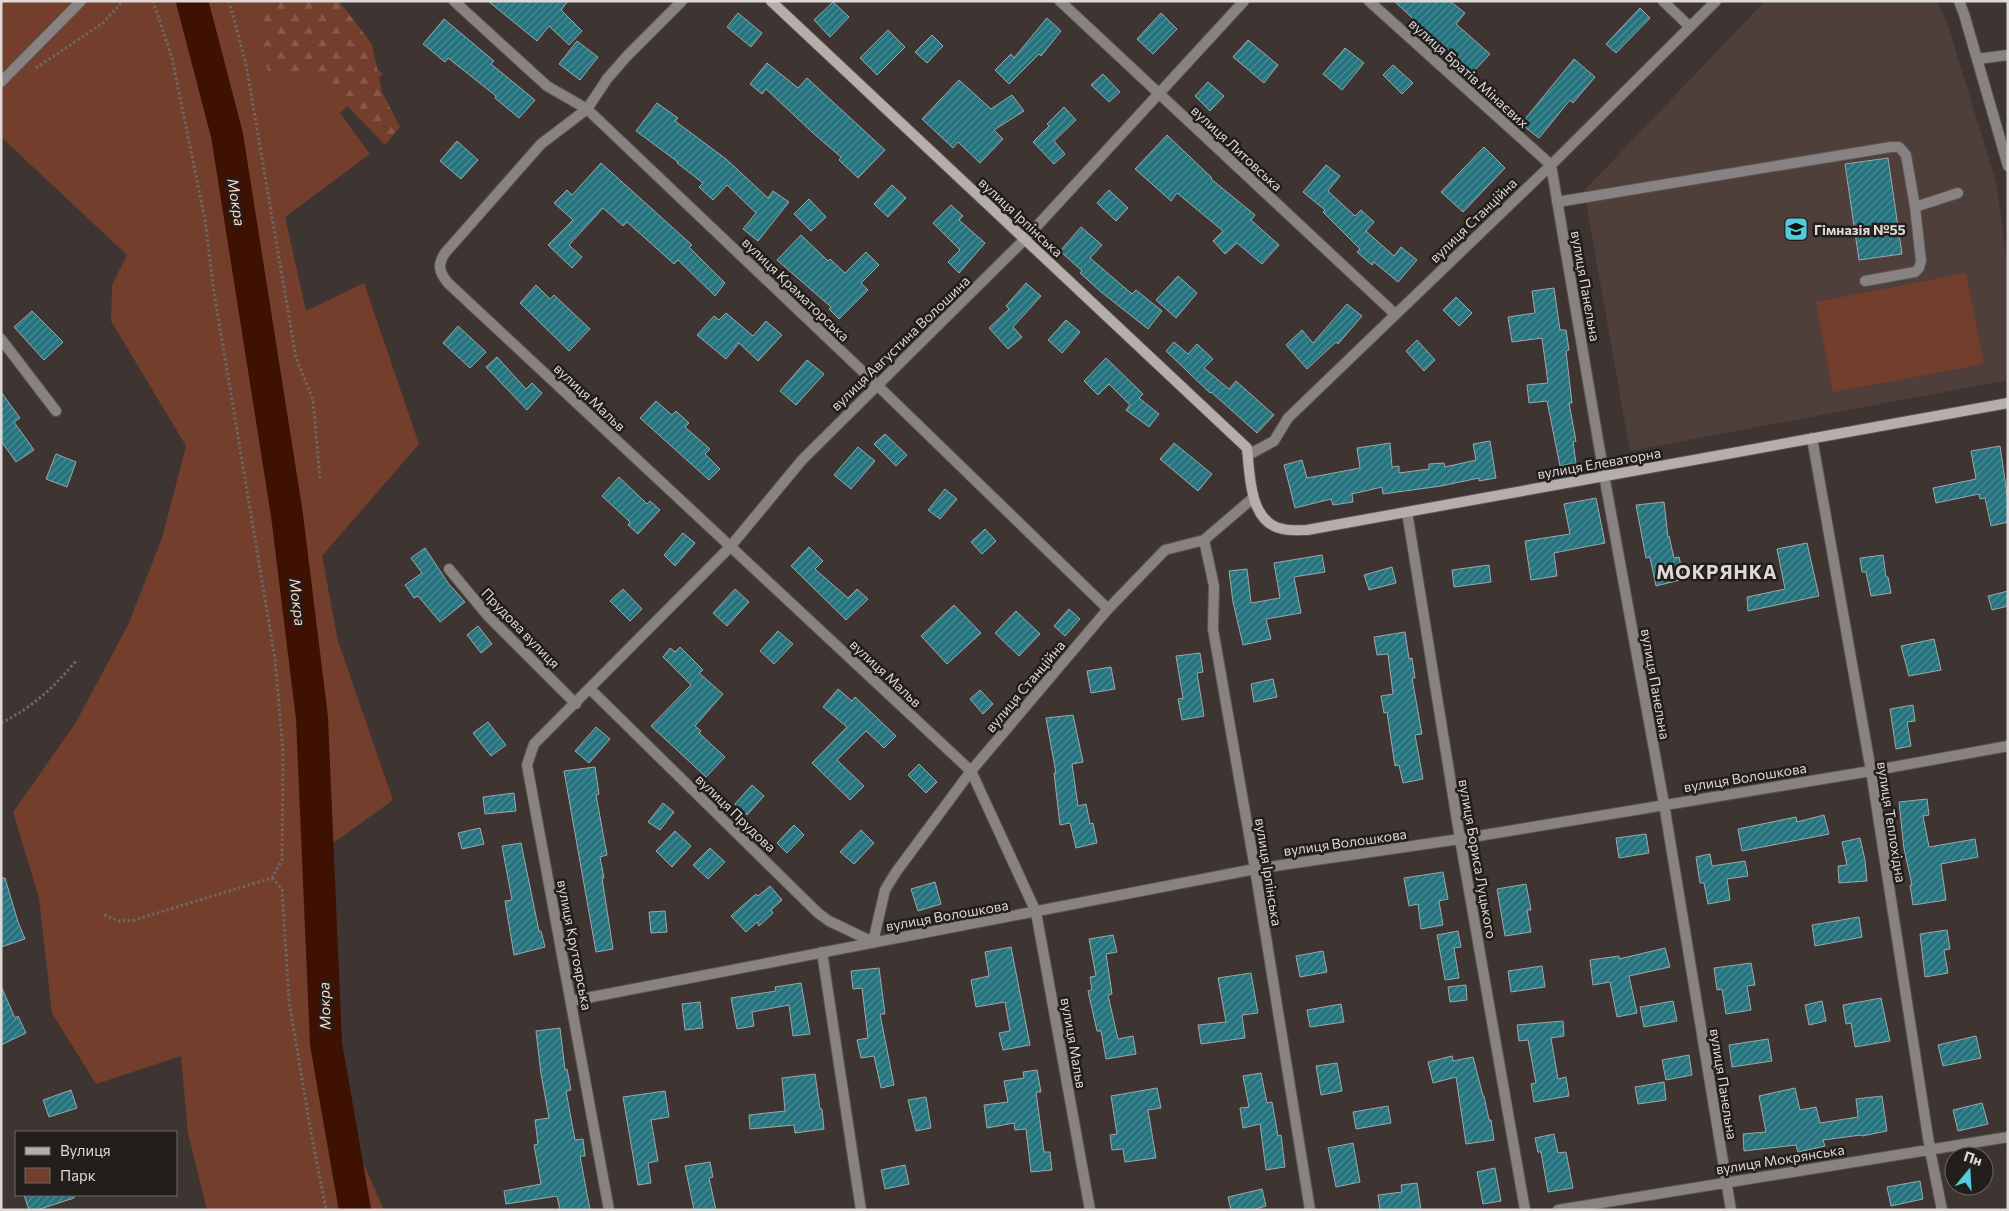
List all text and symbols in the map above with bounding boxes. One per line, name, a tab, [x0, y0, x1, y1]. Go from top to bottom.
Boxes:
street label: вулиця Братів Мінаєвих	[1406, 15, 1533, 132]
street label: вулиця Литовська	[1188, 101, 1286, 195]
street label: вулиця Ірпінська	[975, 174, 1067, 260]
street label: вулиця Станційна	[1426, 174, 1520, 266]
water label: Мокра	[224, 177, 250, 227]
school or university icon: Гімназія №55	[1783, 216, 1809, 242]
place label: Гімназія №55	[1814, 221, 1906, 238]
street label: вулиця Панельна	[1568, 229, 1604, 343]
street label: вулиця Краматорська	[739, 233, 853, 345]
street label: вулиця Августина Волошина	[827, 272, 973, 414]
street label: вулиця Мальв	[551, 360, 629, 434]
street label: вулиця Елеваторна	[1536, 444, 1662, 482]
district label: МОКРЯНКА	[1656, 560, 1778, 583]
water label: Мокра	[286, 577, 310, 627]
street label: Прудова вулиця	[478, 584, 564, 672]
street label: вулиця Панельна	[1638, 627, 1674, 741]
street label: вулиця Мальв	[847, 636, 925, 710]
street label: вулиця Станційна	[982, 637, 1068, 735]
street label: вулиця Волошкова	[1682, 759, 1808, 795]
street label: вулиця Теплохідна	[1874, 760, 1910, 884]
street label: вулиця Прудова	[692, 770, 780, 856]
street label: вулиця Бориса Луцького	[1456, 778, 1500, 940]
street label: вулиця Ірпінська	[1252, 817, 1286, 927]
street label: вулиця Волошкова	[1282, 825, 1408, 859]
street label: вулиця Крутоярська	[554, 878, 596, 1012]
street label: вулиця Волошкова	[884, 896, 1010, 934]
water label: Мокра	[314, 982, 334, 1030]
street label: вулиця Мальв	[1058, 996, 1090, 1090]
street label: вулиця Панельна	[1707, 1027, 1741, 1141]
legend	[15, 1131, 178, 1196]
street label: вулиця Мокрянська	[1714, 1140, 1846, 1178]
text: Вулиця	[60, 1141, 111, 1159]
north arrow	[1944, 1146, 1994, 1196]
text: Пн	[1962, 1147, 1985, 1169]
text: Парк	[60, 1166, 96, 1184]

